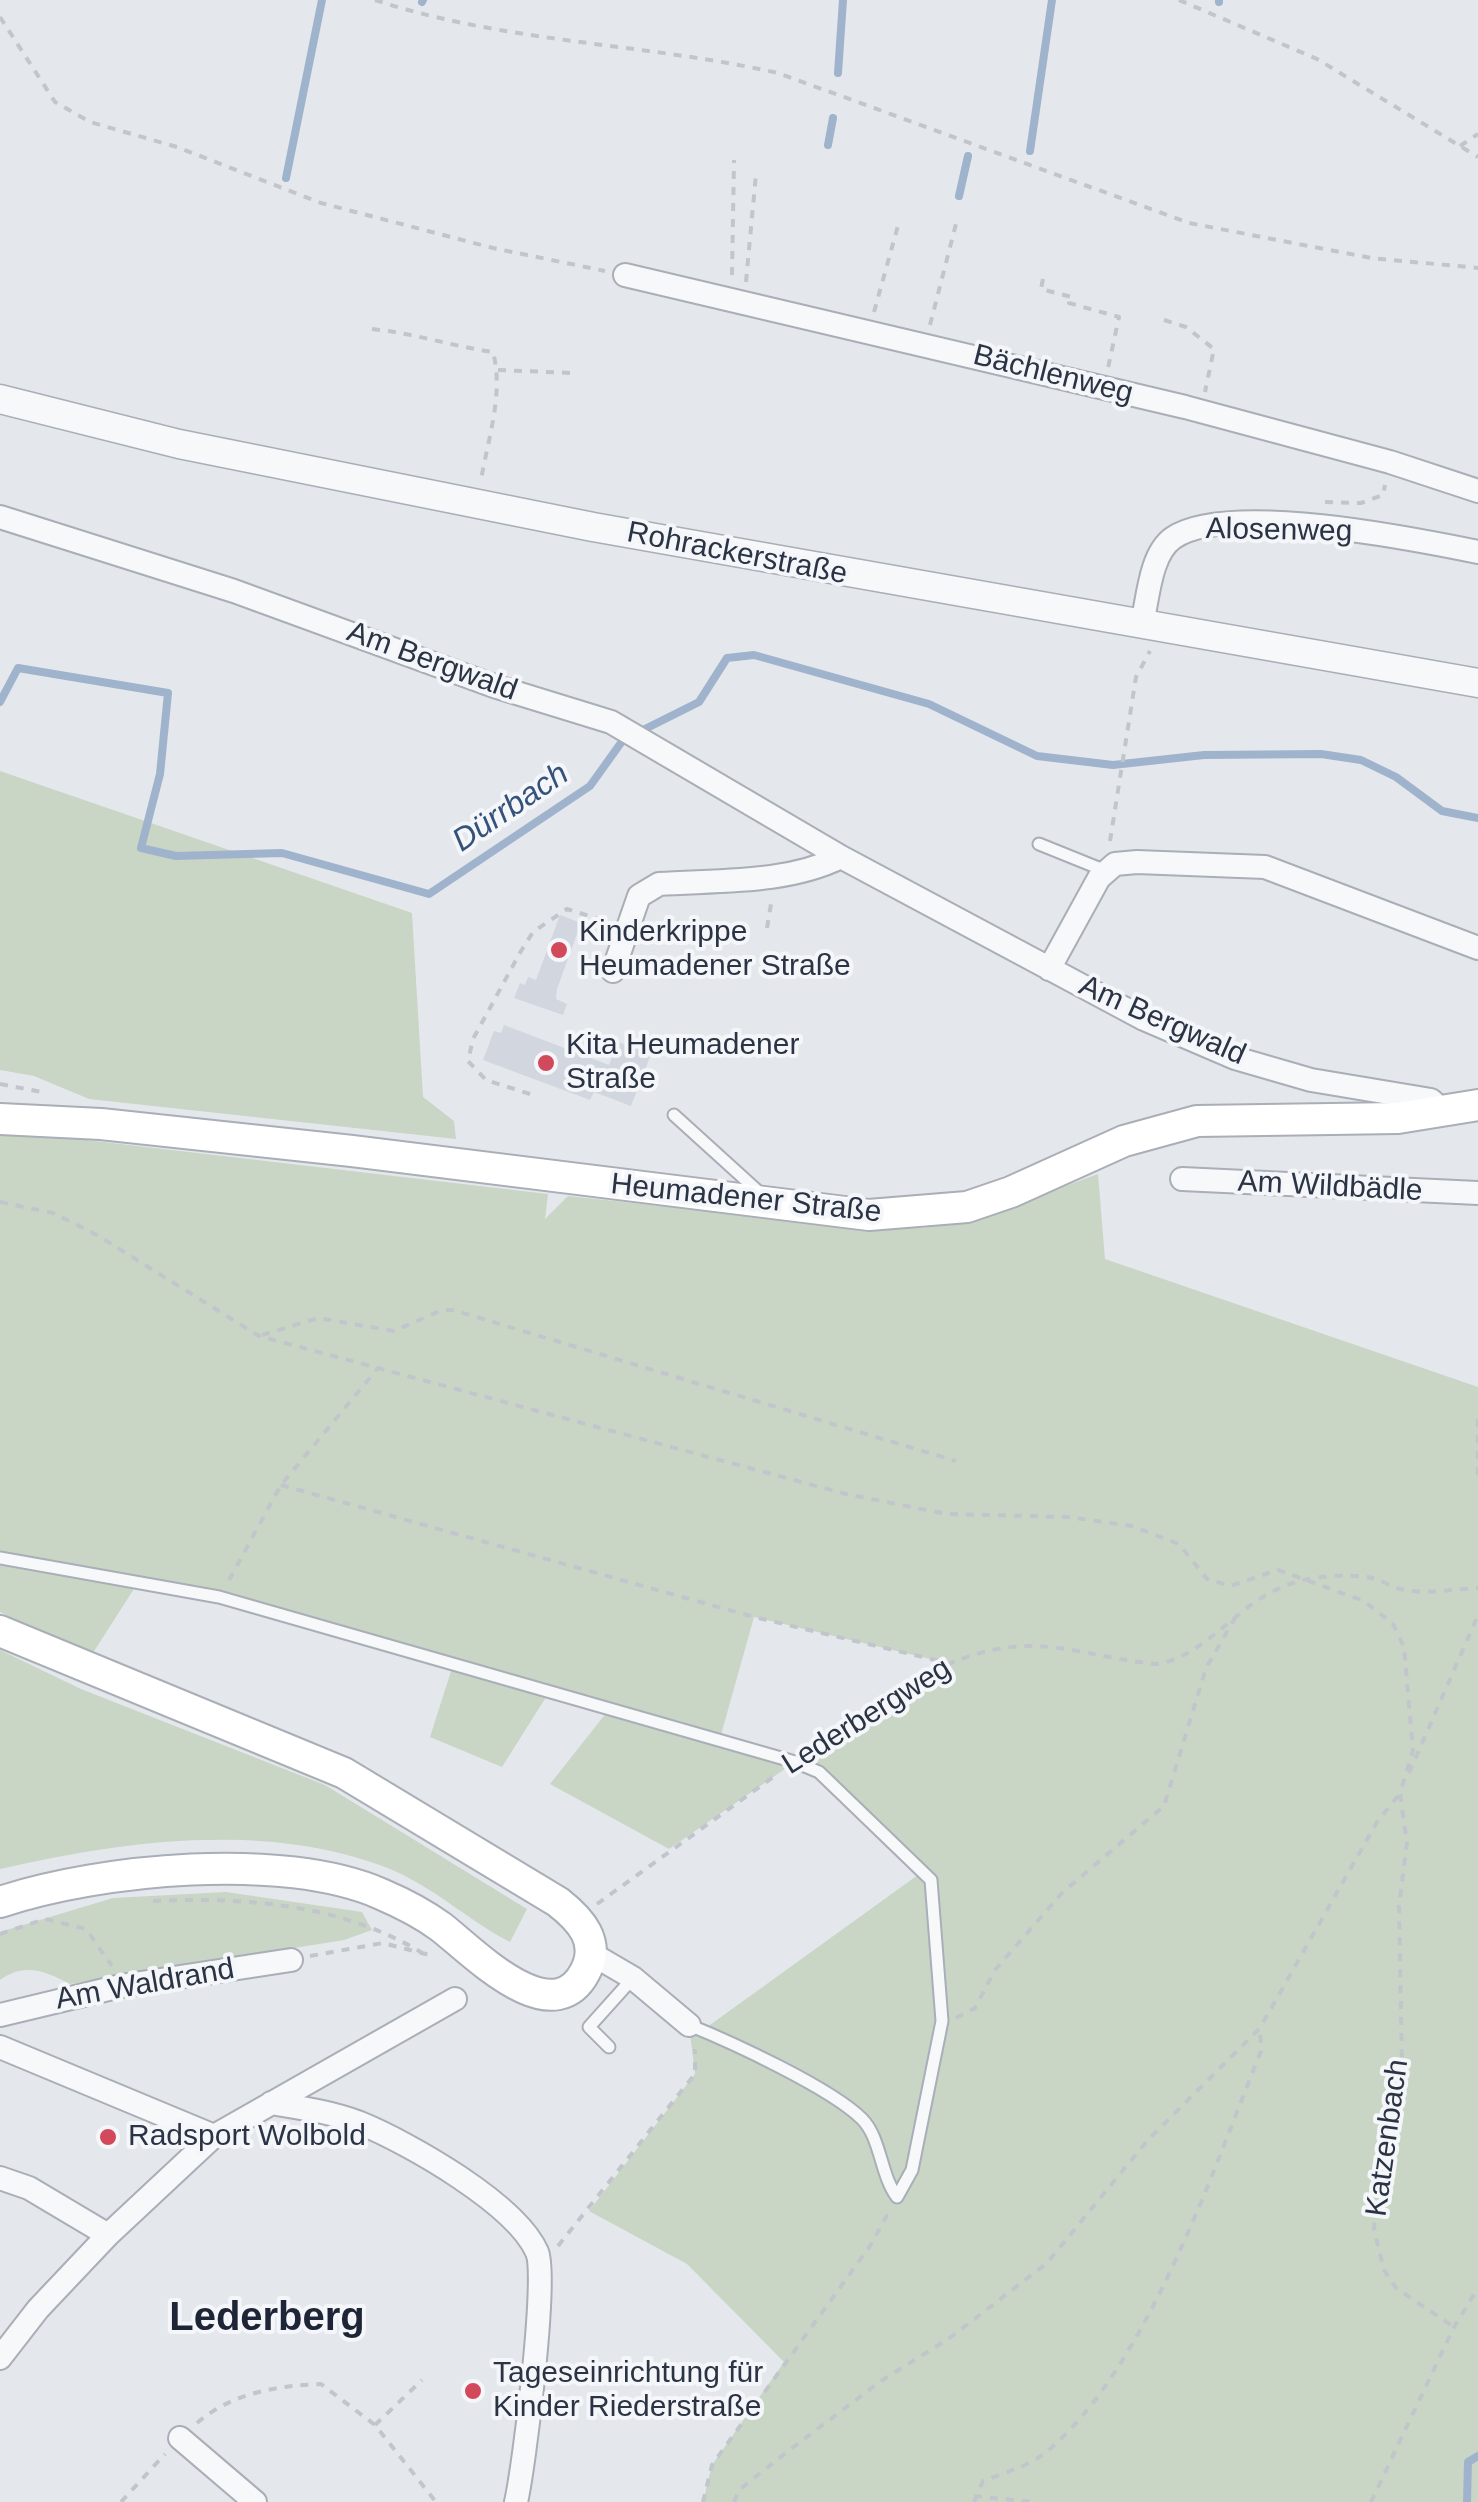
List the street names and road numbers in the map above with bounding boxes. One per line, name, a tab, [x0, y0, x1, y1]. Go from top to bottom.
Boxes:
street label: Bächlenweg	[969, 338, 1137, 412]
street label: Alosenweg	[1205, 512, 1353, 550]
street label: Rohrackerstraße	[624, 515, 850, 593]
street label: Am Bergwald	[342, 615, 522, 709]
street label: Am Bergwald	[1073, 968, 1251, 1074]
street label: Am Wildbädle	[1237, 1164, 1423, 1210]
street label: Heumadener Straße	[609, 1167, 883, 1231]
street label: Lederbergweg	[776, 1651, 958, 1783]
street label: Am Waldrand	[53, 1952, 237, 2018]
street label: Katzenbach	[1359, 2057, 1417, 2219]

